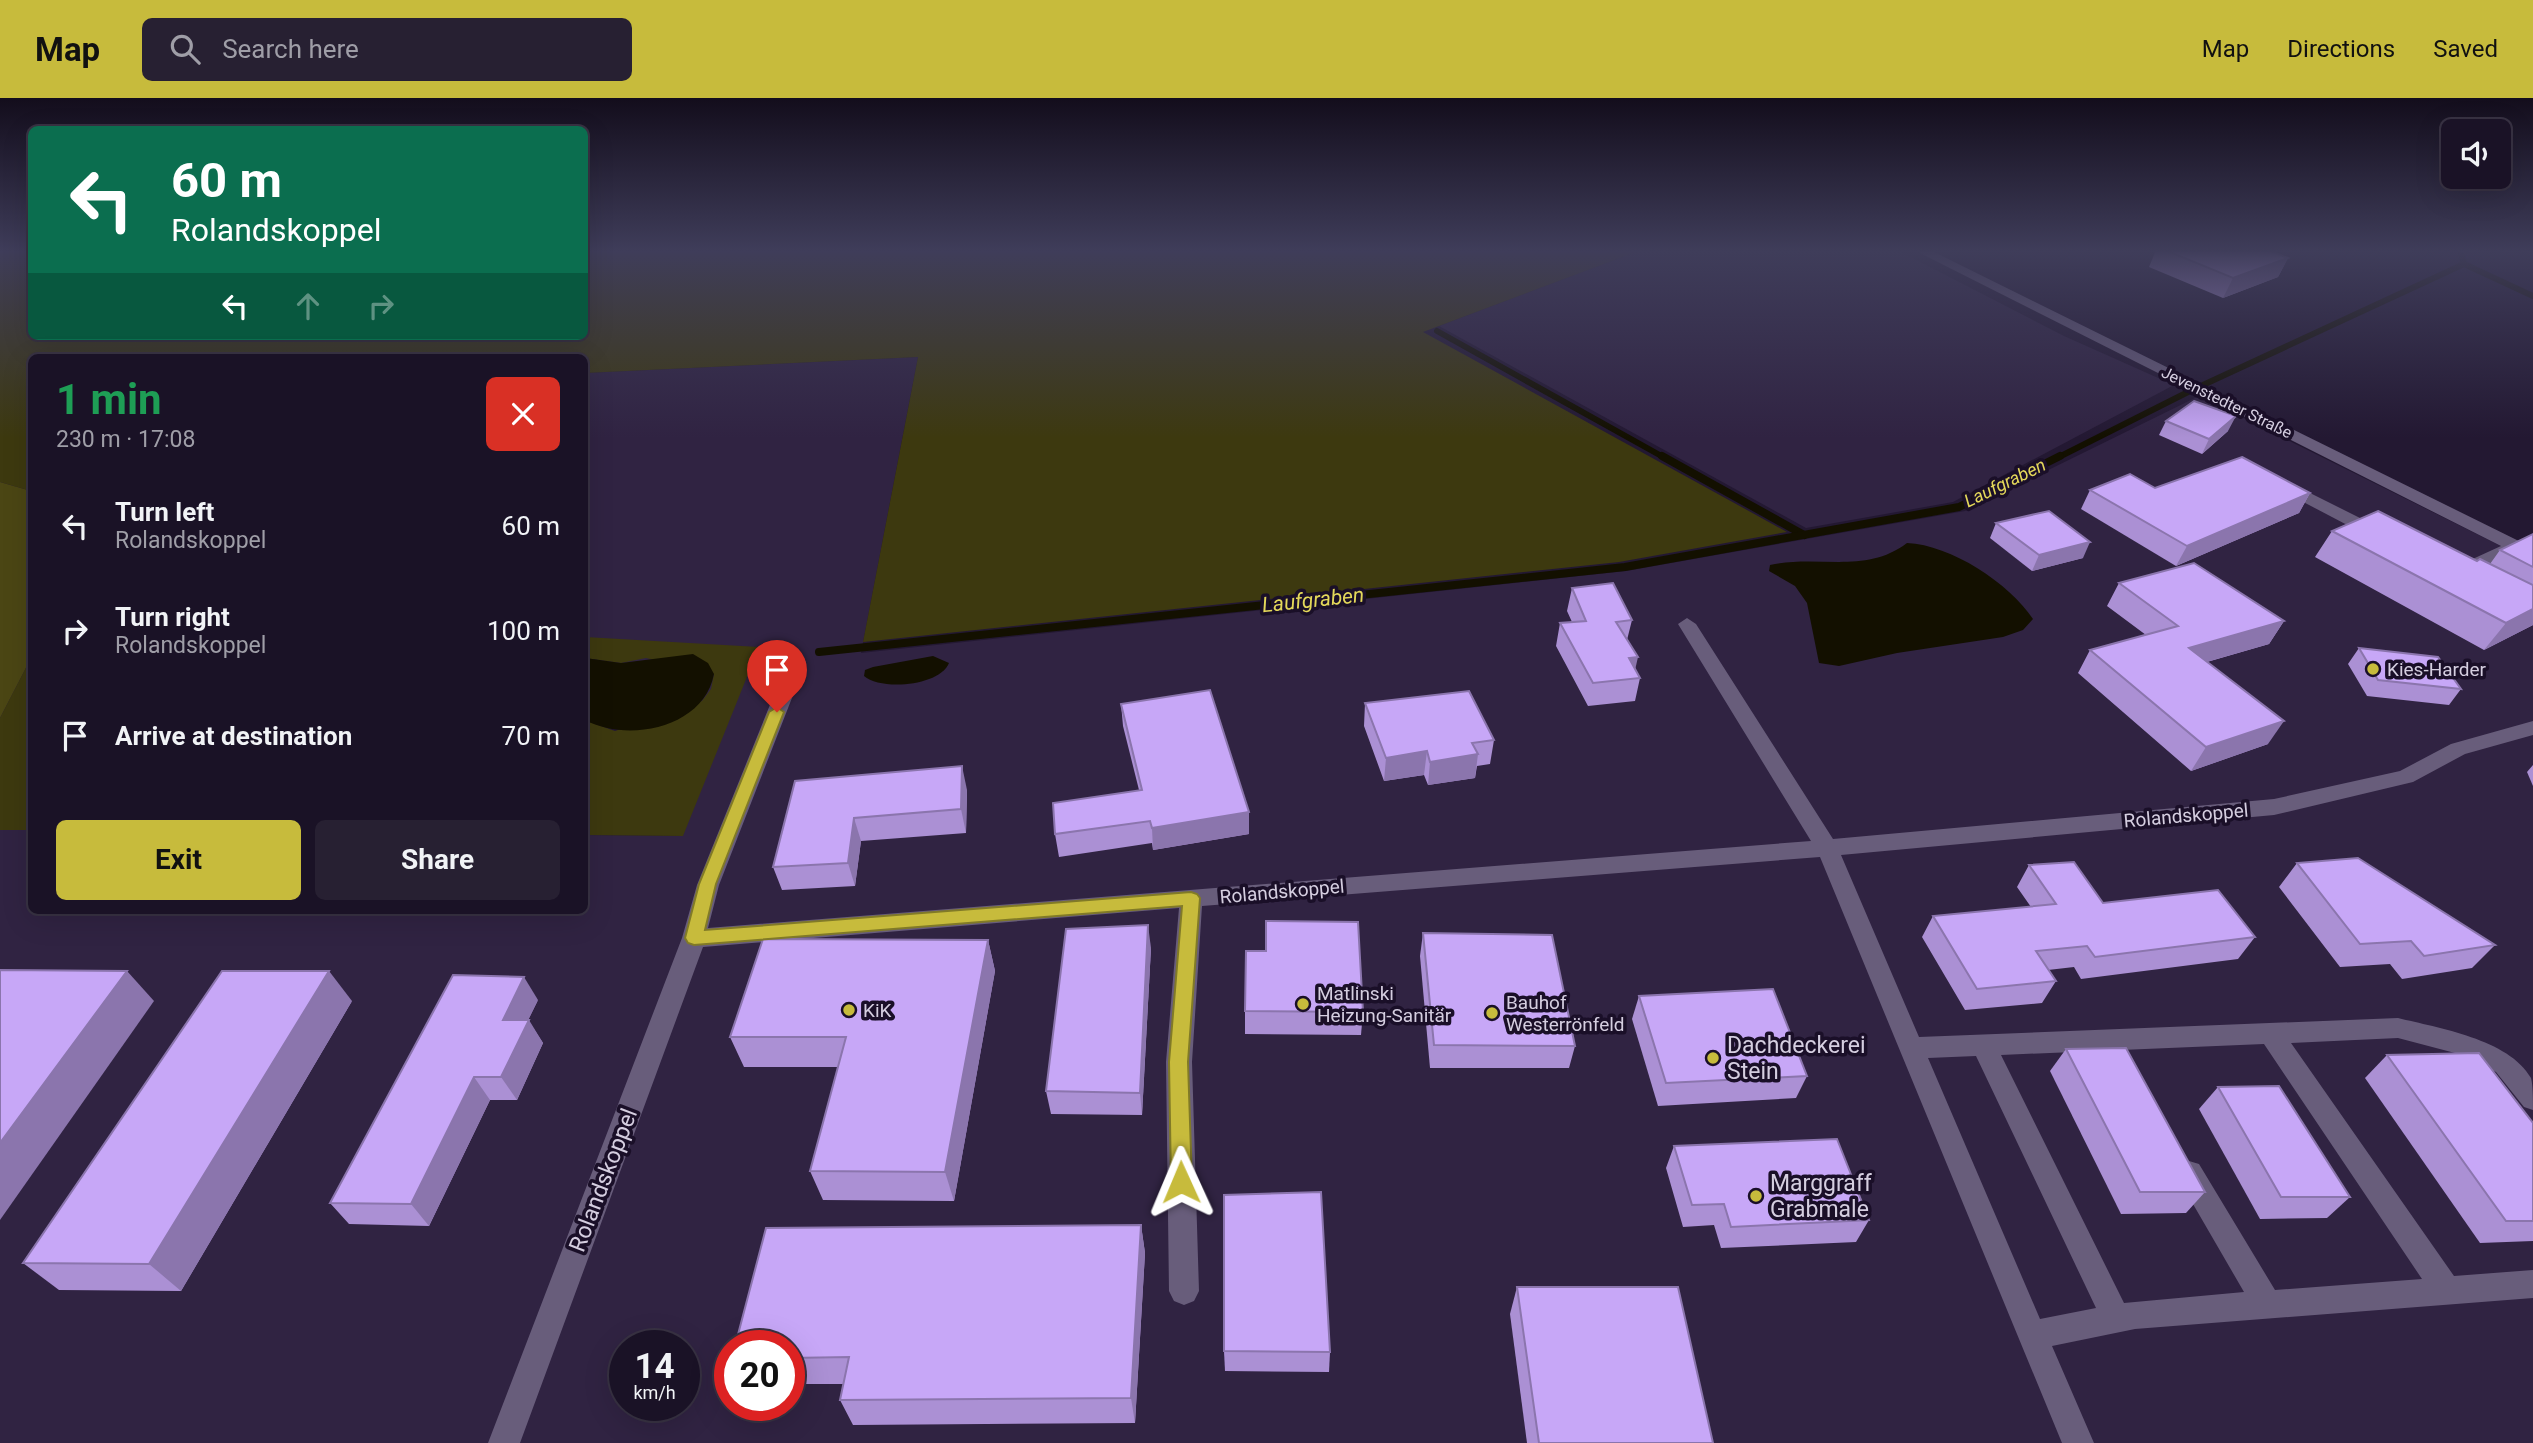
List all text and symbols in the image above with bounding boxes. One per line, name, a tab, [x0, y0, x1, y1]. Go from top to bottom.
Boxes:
search box	[142, 18, 632, 81]
text: Map	[35, 30, 100, 69]
icon: search	[166, 30, 204, 68]
text: Search here	[222, 34, 359, 64]
text: Map	[2202, 35, 2249, 63]
text: Directions	[2287, 35, 2395, 63]
text: Saved	[2433, 35, 2498, 63]
map controls	[2441, 119, 2511, 189]
button: sound	[2441, 119, 2511, 189]
text: 60 m	[171, 152, 282, 209]
icon: left	[56, 154, 147, 245]
text: Rolandskoppel	[171, 211, 382, 249]
icon: left	[216, 287, 254, 325]
icon: ahead	[289, 287, 327, 325]
icon: right	[362, 287, 400, 325]
street label: Jevenstedter Straße	[2158, 363, 2295, 442]
text: 1 min	[56, 375, 162, 424]
button: close	[486, 377, 560, 451]
text: 230 m · 17:08	[56, 426, 195, 453]
water label: Laufgraben	[1961, 454, 2049, 511]
text: Turn left	[115, 497, 214, 527]
icon: left	[56, 507, 94, 545]
text: 60 m	[502, 511, 560, 541]
text: Rolandskoppel	[115, 527, 266, 554]
water label: Laufgraben	[1261, 583, 1365, 617]
text: Turn right	[115, 602, 230, 632]
icon: right	[56, 612, 94, 650]
text: 100 m	[487, 616, 560, 646]
text: Rolandskoppel	[115, 632, 266, 659]
pin	[747, 640, 807, 712]
icon: arrive	[758, 651, 796, 689]
place label: Kies-Harder	[2387, 658, 2487, 681]
marker: Kies-Harder	[2365, 661, 2381, 677]
icon: arrive	[56, 717, 94, 755]
text: Arrive at destination	[115, 721, 352, 751]
text: 70 m	[502, 721, 560, 751]
street label: Rolandskoppel	[2123, 799, 2249, 832]
button: Exit	[56, 820, 301, 900]
button: Share	[315, 820, 560, 900]
street label: Rolandskoppel	[1219, 875, 1345, 908]
place label: Matlinski Heizung-Sanitär	[1317, 982, 1452, 1027]
place label: Bauhof Westerrönfeld	[1506, 991, 1625, 1036]
marker: Matlinski Heizung-Sanitär	[1295, 996, 1311, 1012]
place label: KiK	[863, 999, 892, 1022]
marker: KiK	[841, 1002, 857, 1018]
marker: Bauhof Westerrönfeld	[1484, 1005, 1500, 1021]
place label: Dachdeckerei Stein	[1727, 1032, 1866, 1085]
marker: Dachdeckerei Stein	[1705, 1050, 1721, 1066]
street label: Rolandskoppel	[564, 1105, 643, 1256]
position arrow	[1144, 1145, 1218, 1219]
place label: Marggraff Grabmale	[1770, 1170, 1873, 1223]
marker: Marggraff Grabmale	[1748, 1188, 1764, 1204]
speed limit sign: 20	[714, 1330, 805, 1421]
text: 14	[634, 1346, 675, 1387]
text: km/h	[633, 1382, 676, 1403]

